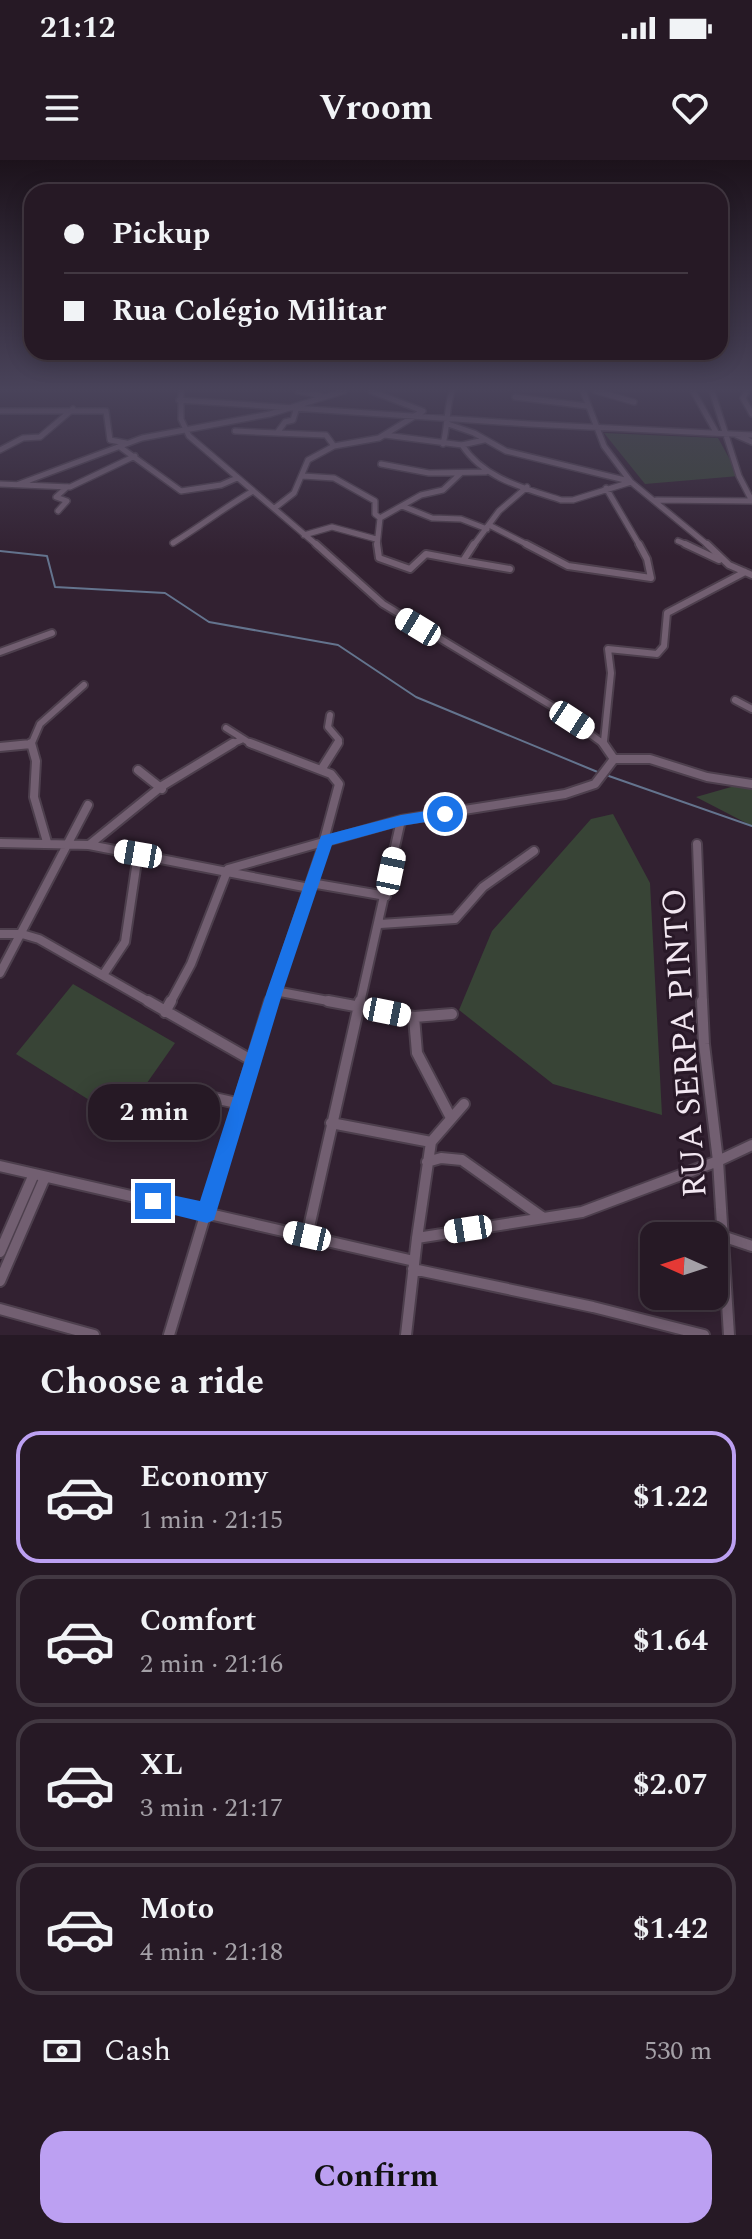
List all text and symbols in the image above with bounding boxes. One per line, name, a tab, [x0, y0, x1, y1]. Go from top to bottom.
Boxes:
text: 21:12	[40, 5, 115, 51]
text: Vroom	[319, 81, 433, 136]
icon: menu	[40, 86, 84, 130]
icon: heart	[668, 86, 712, 130]
text: Pickup	[112, 211, 210, 257]
text: Rua Colégio Militar	[112, 288, 386, 334]
car	[391, 604, 445, 650]
car	[545, 697, 599, 743]
route start	[427, 796, 463, 832]
car	[112, 838, 164, 870]
car	[374, 845, 408, 897]
street label: RUA SERPA PINTO	[648, 886, 722, 1199]
car	[361, 996, 413, 1028]
callout: 2 min	[87, 1085, 219, 1141]
text: 2 min	[119, 1092, 189, 1132]
route end	[135, 1183, 171, 1219]
car	[442, 1213, 494, 1245]
car	[281, 1219, 333, 1253]
north arrow	[640, 1222, 728, 1310]
map controls	[640, 1222, 728, 1310]
text: Choose a ride	[40, 1355, 264, 1410]
text: Economy	[140, 1454, 267, 1500]
icon: car	[44, 1461, 116, 1533]
text: $1.22	[633, 1474, 708, 1520]
text: 1 min · 21:15	[140, 1500, 283, 1540]
text: Comfort	[140, 1598, 256, 1644]
icon: car	[44, 1605, 116, 1677]
text: $1.64	[633, 1618, 708, 1664]
text: 2 min · 21:16	[140, 1644, 283, 1684]
text: XL	[140, 1742, 183, 1788]
icon: car	[44, 1749, 116, 1821]
text: $2.07	[633, 1762, 708, 1808]
text: 3 min · 21:17	[140, 1788, 283, 1828]
text: Moto	[140, 1886, 214, 1932]
icon: car	[44, 1893, 116, 1965]
text: $1.42	[633, 1906, 708, 1952]
text: 4 min · 21:18	[140, 1932, 283, 1972]
text: Cash	[104, 2028, 171, 2074]
icon: cash	[40, 2029, 84, 2073]
text: 530 m	[644, 2031, 712, 2071]
button: Confirm	[40, 2131, 712, 2223]

